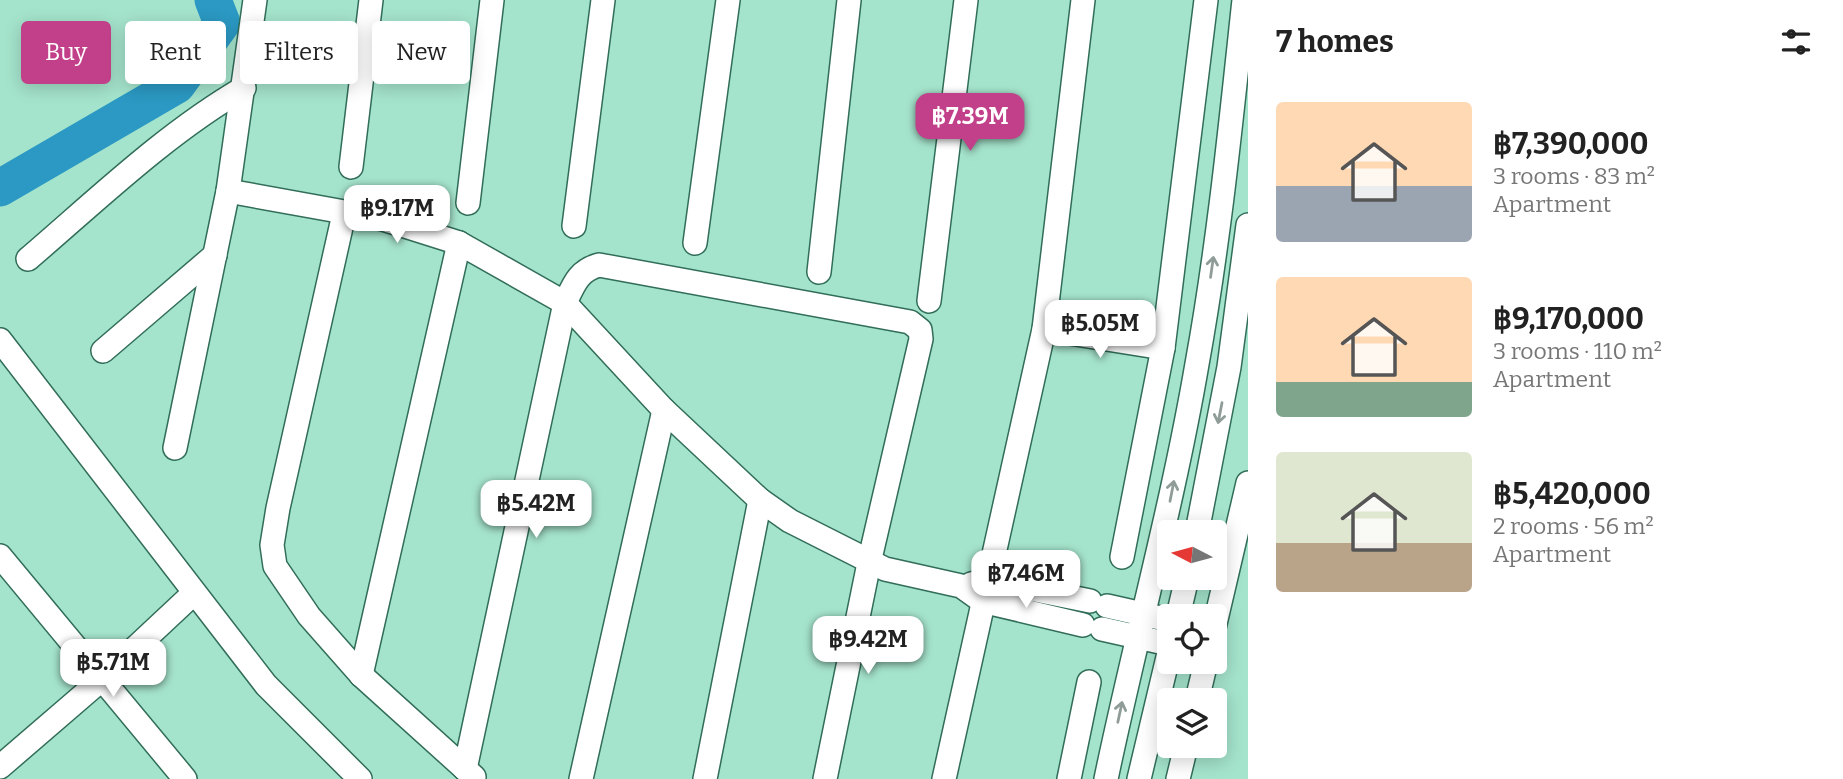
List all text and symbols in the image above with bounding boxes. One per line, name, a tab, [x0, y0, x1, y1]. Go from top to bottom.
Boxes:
chip: Buy	[21, 21, 111, 84]
chip: Rent	[125, 21, 226, 84]
chip: Filters	[240, 21, 358, 84]
chip: New	[372, 21, 470, 84]
icon: filters	[1777, 23, 1815, 61]
text: 7 homes	[1276, 24, 1394, 60]
pin: ฿7.39M	[913, 94, 1027, 153]
text: ฿7.39M	[931, 102, 1009, 130]
text: ฿7,390,000	[1493, 126, 1648, 162]
icon: home	[1332, 130, 1416, 214]
text: 3 rooms · 83 m²	[1493, 162, 1655, 190]
pin: ฿9.17M	[340, 186, 454, 245]
text: Apartment	[1493, 190, 1611, 218]
text: ฿9.17M	[360, 194, 434, 222]
one-way arrow	[1205, 256, 1218, 279]
pin: ฿5.05M	[1043, 300, 1157, 360]
text: ฿9,170,000	[1493, 301, 1644, 337]
icon: home	[1332, 305, 1416, 389]
text: ฿5.05M	[1061, 309, 1139, 337]
text: 3 rooms · 110 m²	[1493, 337, 1662, 365]
text: Apartment	[1493, 365, 1611, 393]
one-way arrow	[1212, 401, 1226, 424]
text: ฿5,420,000	[1493, 476, 1651, 512]
pin: ฿5.42M	[479, 480, 593, 540]
one-way arrow	[1166, 480, 1179, 503]
icon: home	[1332, 480, 1416, 564]
text: ฿5.42M	[497, 489, 575, 517]
text: 2 rooms · 56 m²	[1493, 512, 1654, 540]
north arrow	[1157, 520, 1227, 590]
map controls	[1157, 520, 1227, 758]
text: Apartment	[1493, 540, 1611, 568]
pin: ฿7.46M	[969, 550, 1083, 610]
text: ฿7.46M	[987, 559, 1065, 587]
button: locate	[1157, 604, 1227, 674]
pin: ฿9.42M	[811, 616, 925, 676]
text: ฿9.42M	[829, 625, 907, 653]
pin: ฿5.71M	[56, 640, 170, 699]
text: ฿5.71M	[76, 648, 150, 676]
button: layers	[1157, 688, 1227, 758]
one-way arrow	[1113, 701, 1127, 724]

